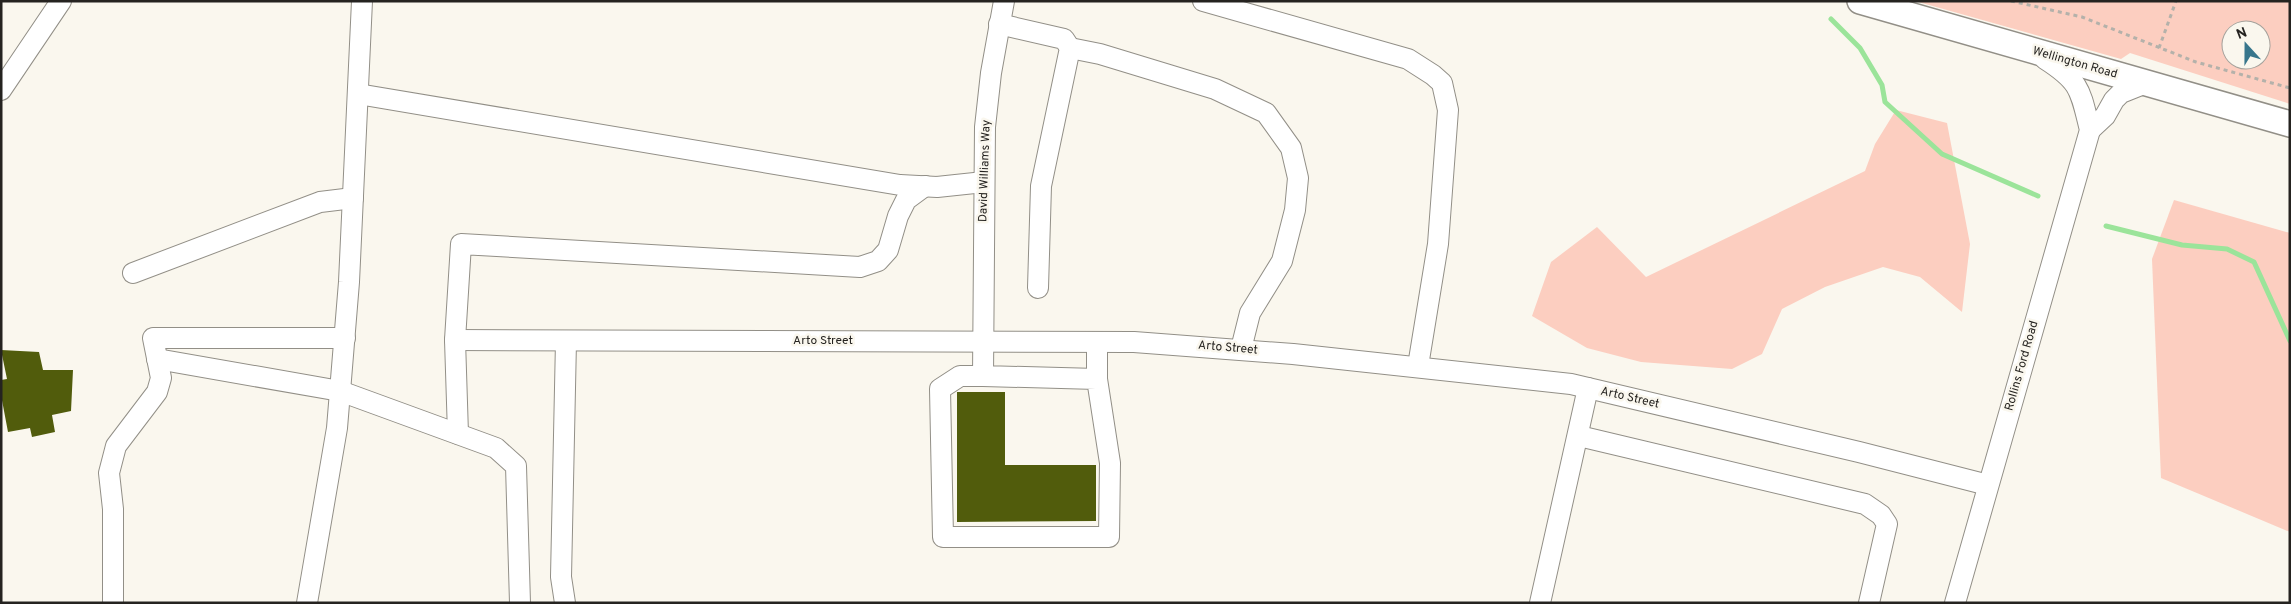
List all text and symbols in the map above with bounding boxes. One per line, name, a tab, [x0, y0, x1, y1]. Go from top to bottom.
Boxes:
north arrow	[2221, 20, 2271, 70]
text: N	[2234, 25, 2250, 44]
street label: Wellington Road	[2031, 43, 2119, 83]
street label: David Williams Way	[975, 120, 995, 222]
street label: Rollins Ford Road	[2001, 319, 2043, 413]
street label: Arto Street	[793, 333, 853, 349]
street label: Arto Street	[1197, 337, 1259, 359]
street label: Arto Street	[1599, 383, 1661, 413]

